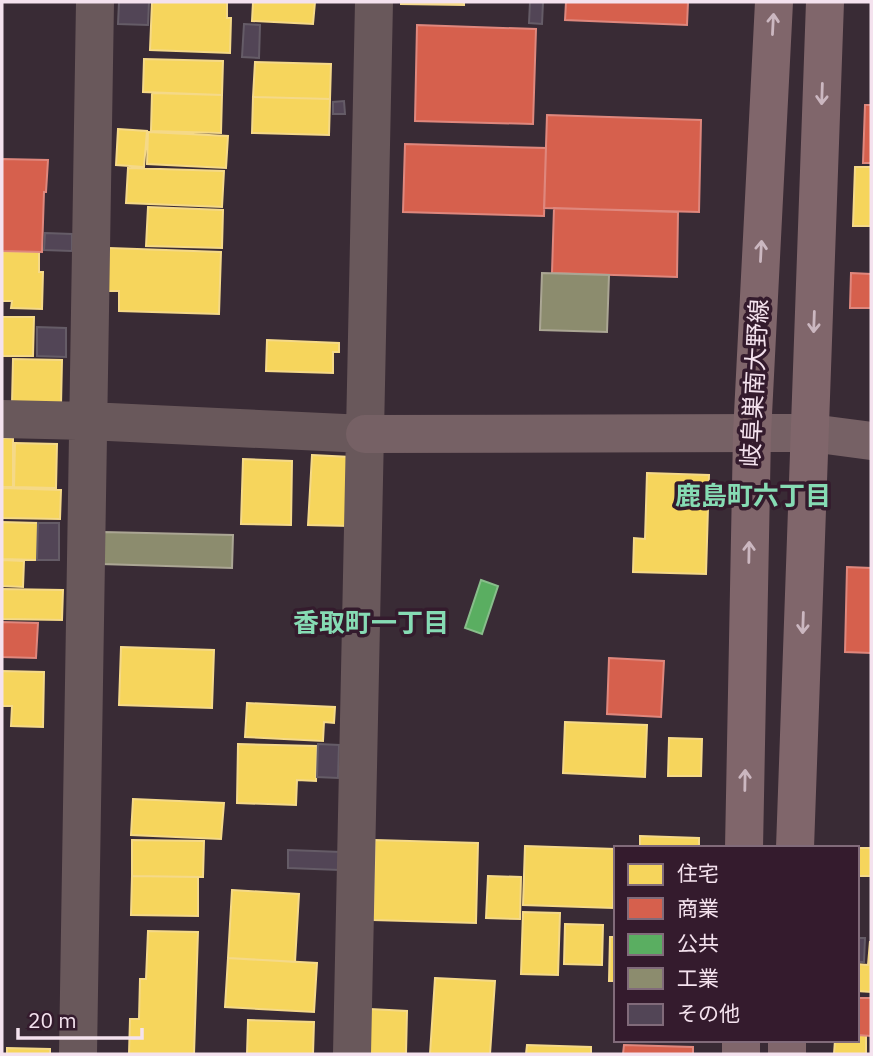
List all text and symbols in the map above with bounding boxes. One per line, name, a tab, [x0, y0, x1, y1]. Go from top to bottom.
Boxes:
one-way arrow	[766, 13, 779, 36]
one-way arrow	[815, 83, 828, 106]
one-way arrow	[755, 241, 768, 263]
street label: 岐阜巣南大野線	[734, 298, 774, 468]
one-way arrow	[808, 310, 821, 333]
district label: 鹿島町六丁目	[675, 478, 831, 512]
one-way arrow	[743, 541, 756, 564]
district label: 香取町一丁目	[293, 605, 449, 639]
one-way arrow	[797, 611, 810, 634]
one-way arrow	[739, 768, 752, 791]
legend	[614, 846, 859, 1042]
text: 住宅	[677, 859, 719, 887]
text: 商業	[677, 894, 719, 922]
text: 公共	[677, 929, 719, 957]
text: 工業	[677, 964, 719, 992]
scale bar	[18, 996, 142, 1040]
text: その他	[677, 999, 740, 1027]
text: 20 m	[28, 1006, 77, 1034]

